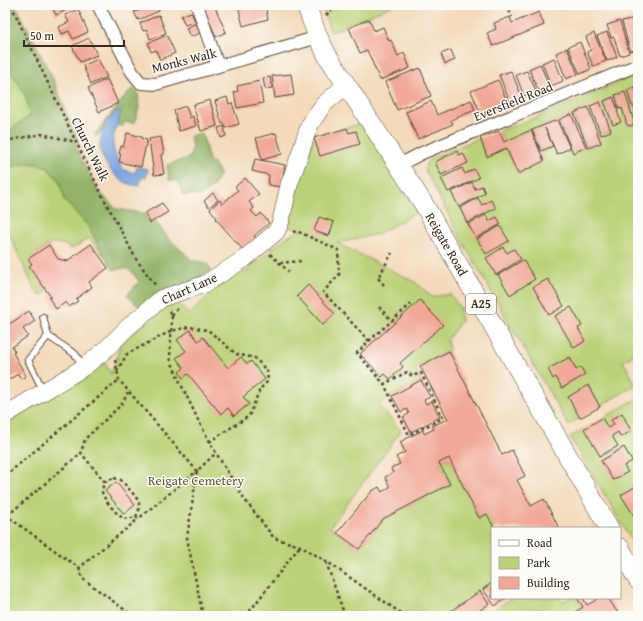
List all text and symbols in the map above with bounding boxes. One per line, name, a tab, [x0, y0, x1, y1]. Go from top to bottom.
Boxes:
scale bar	[24, 22, 124, 48]
text: 50 m	[30, 27, 54, 44]
street label: Monks Walk	[150, 43, 219, 78]
street label: Eversfield Road	[471, 77, 556, 126]
street label: Church Walk	[67, 114, 114, 185]
street label: Reigate Road	[421, 209, 472, 280]
street label: Chart Lane	[158, 268, 220, 309]
road number: A25	[466, 294, 496, 314]
park label: Reigate Cemetery	[148, 471, 244, 490]
legend	[491, 527, 621, 599]
text: Road	[527, 534, 553, 551]
text: Park	[527, 554, 551, 571]
text: Building	[527, 574, 570, 591]

